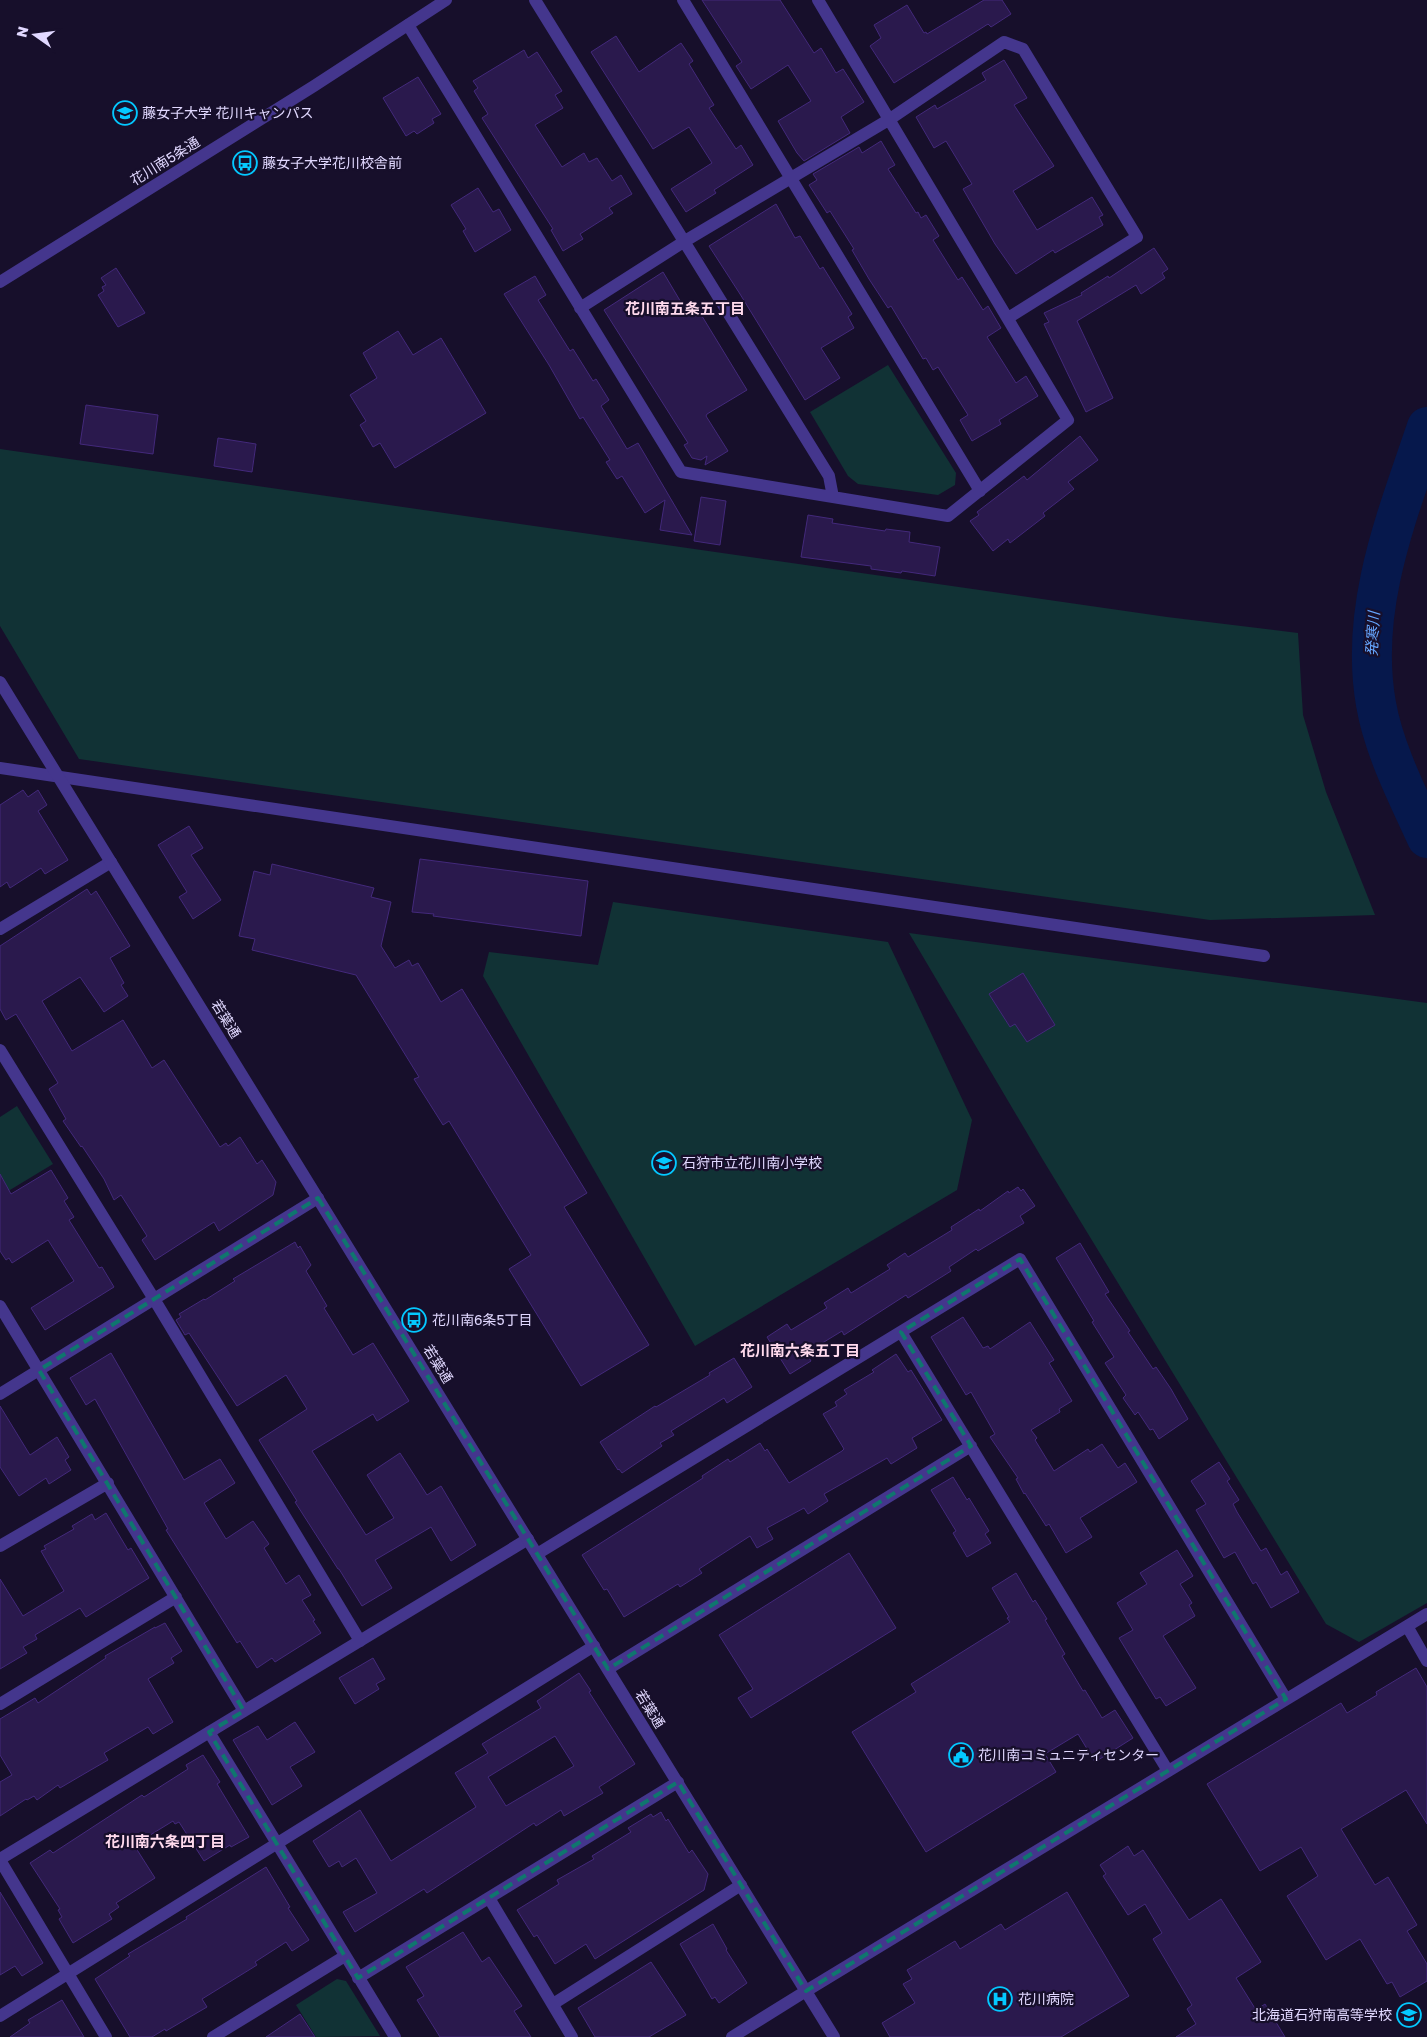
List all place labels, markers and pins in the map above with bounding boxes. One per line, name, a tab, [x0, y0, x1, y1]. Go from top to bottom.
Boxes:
school or university icon: 藤女子大学 花川キャンパス	[112, 100, 138, 126]
place label: 藤女子大学 花川キャンパス	[142, 104, 314, 121]
bus stop icon: 藤女子大学花川校舎前	[232, 150, 258, 176]
place label: 藤女子大学花川校舎前	[262, 154, 402, 171]
school or university icon: 石狩市立花川南小学校	[651, 1150, 677, 1176]
place label: 石狩市立花川南小学校	[682, 1154, 822, 1171]
bus stop icon: 花川南6条5丁目	[401, 1307, 427, 1333]
place label: 花川南6条5丁目	[432, 1311, 533, 1328]
public building icon: 花川南コミュニティセンター	[948, 1742, 974, 1768]
place label: 花川南コミュニティセンター	[978, 1746, 1159, 1763]
hospital icon: 花川病院	[987, 1986, 1013, 2012]
place label: 花川病院	[1018, 1990, 1074, 2007]
school or university icon: 北海道石狩南高等学校	[1396, 2002, 1422, 2028]
place label: 北海道石狩南高等学校	[1252, 2006, 1392, 2023]

